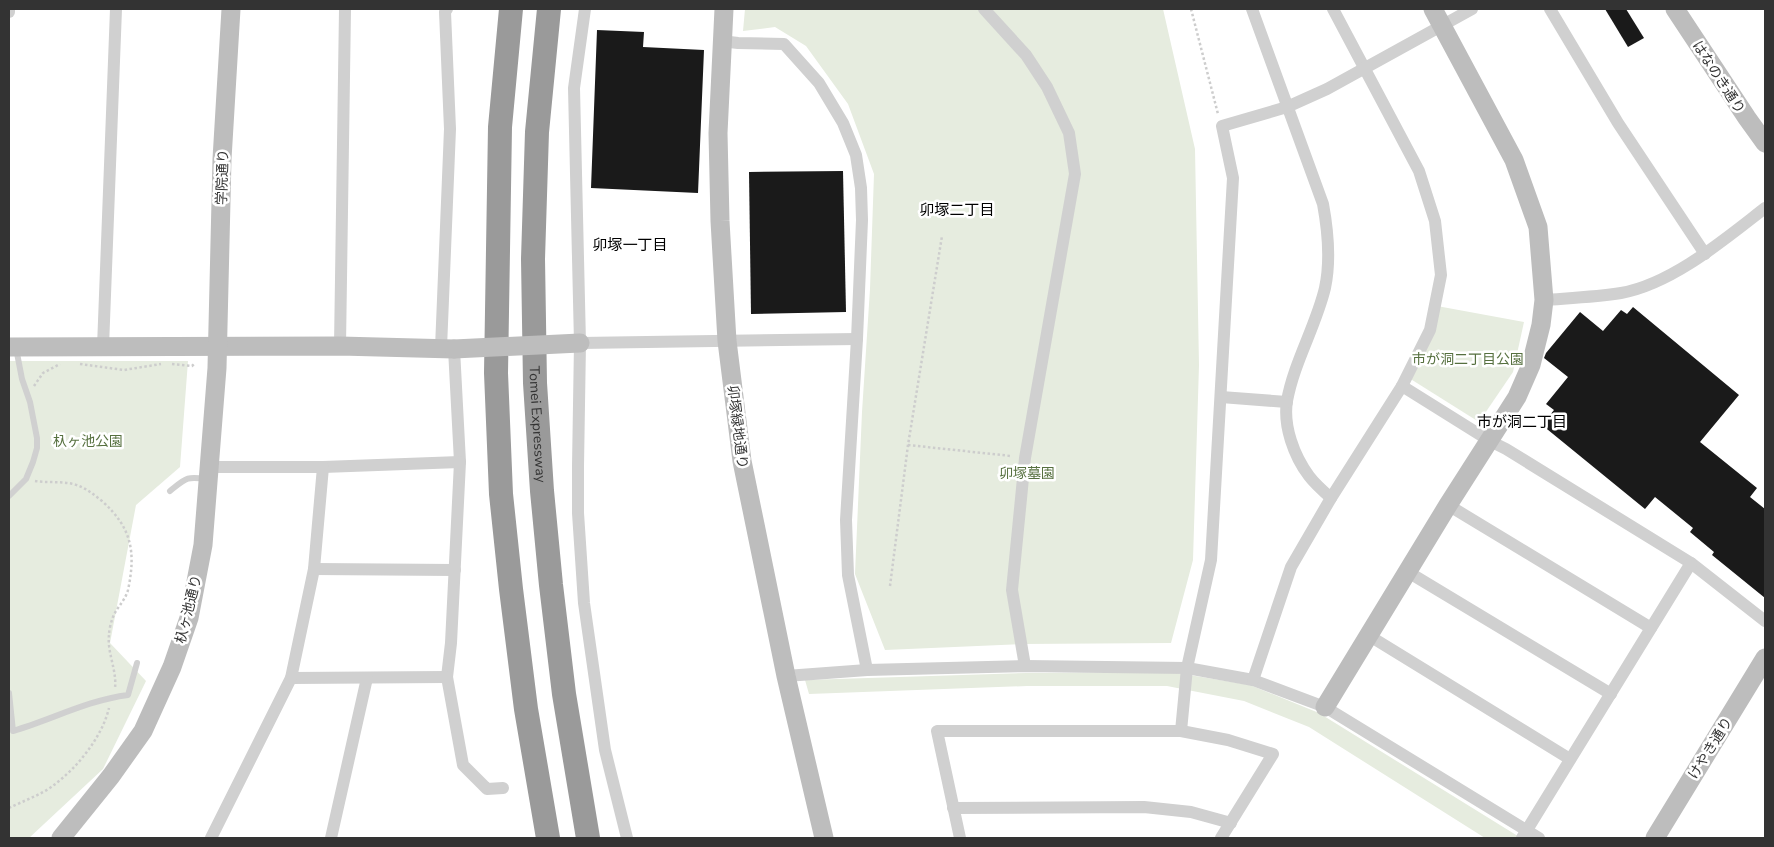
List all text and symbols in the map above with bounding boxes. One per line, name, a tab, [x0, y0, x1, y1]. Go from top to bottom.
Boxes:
street label: はなのき通り	[1688, 37, 1749, 118]
street label: 学院通り	[212, 149, 233, 205]
district label: 卯塚二丁目	[919, 200, 995, 220]
district label: 卯塚一丁目	[592, 235, 668, 255]
park label: 市が洞二丁目公園	[1412, 350, 1524, 369]
street label: Tomei Expressway	[525, 366, 550, 484]
street label: 卯塚緑地通り	[723, 384, 752, 470]
district label: 市が洞二丁目	[1477, 412, 1567, 432]
park label: 杁ヶ池公園	[53, 432, 123, 451]
park label: 卯塚墓園	[999, 464, 1055, 483]
street label: 杁ヶ池通り	[171, 573, 206, 645]
street label: けやき通り	[1684, 714, 1737, 783]

